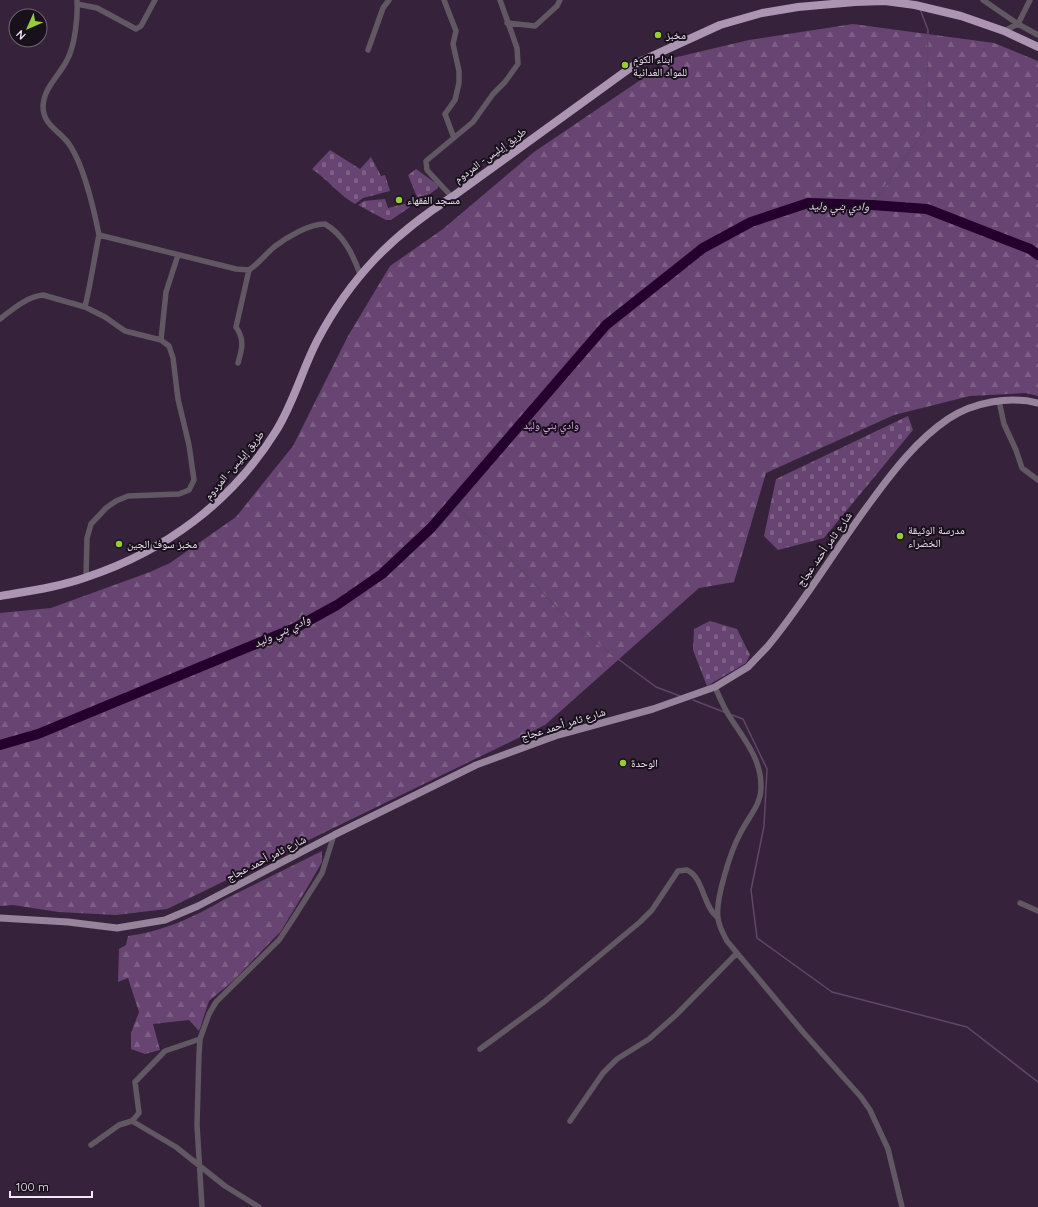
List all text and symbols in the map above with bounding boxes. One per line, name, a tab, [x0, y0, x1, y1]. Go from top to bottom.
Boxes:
north arrow	[8, 8, 48, 48]
text: N	[13, 27, 29, 43]
place label: مخبز	[665, 28, 686, 42]
marker: مخبز	[653, 30, 663, 40]
place label: ابناء الكوم للمواد الغدائية	[633, 52, 687, 79]
marker: ابناء الكوم للمواد الغدائية	[620, 60, 630, 70]
street label: طريق إيليس- المردوم	[451, 124, 529, 186]
place label: مسجد الفقهاء	[407, 193, 460, 207]
marker: مسجد الفقهاء	[394, 195, 404, 205]
water label: وادي بني وليد	[809, 197, 870, 217]
park label: وادي بني وليد	[523, 418, 579, 434]
street label: طريق إيليس- المردوم	[201, 428, 267, 503]
street label: شارع ثامر أحمد عجاج	[793, 509, 855, 589]
place label: مدرسة الوثيقة الخضراء	[908, 523, 965, 550]
marker: مدرسة الوثيقة الخضراء	[895, 531, 905, 541]
place label: مخبز سوف الجين	[127, 537, 197, 551]
marker: مخبز سوف الجين	[114, 539, 124, 549]
water label: وادي بني وليد	[251, 611, 314, 653]
street label: شارع ثامر أحمد عجاج	[519, 704, 607, 744]
place label: الوحدة	[631, 756, 658, 770]
marker: الوحدة	[618, 758, 628, 768]
street label: شارع ثامر أحمد عجاج	[224, 832, 308, 884]
scale bar	[10, 1173, 92, 1199]
text: 100 m	[16, 1179, 49, 1194]

